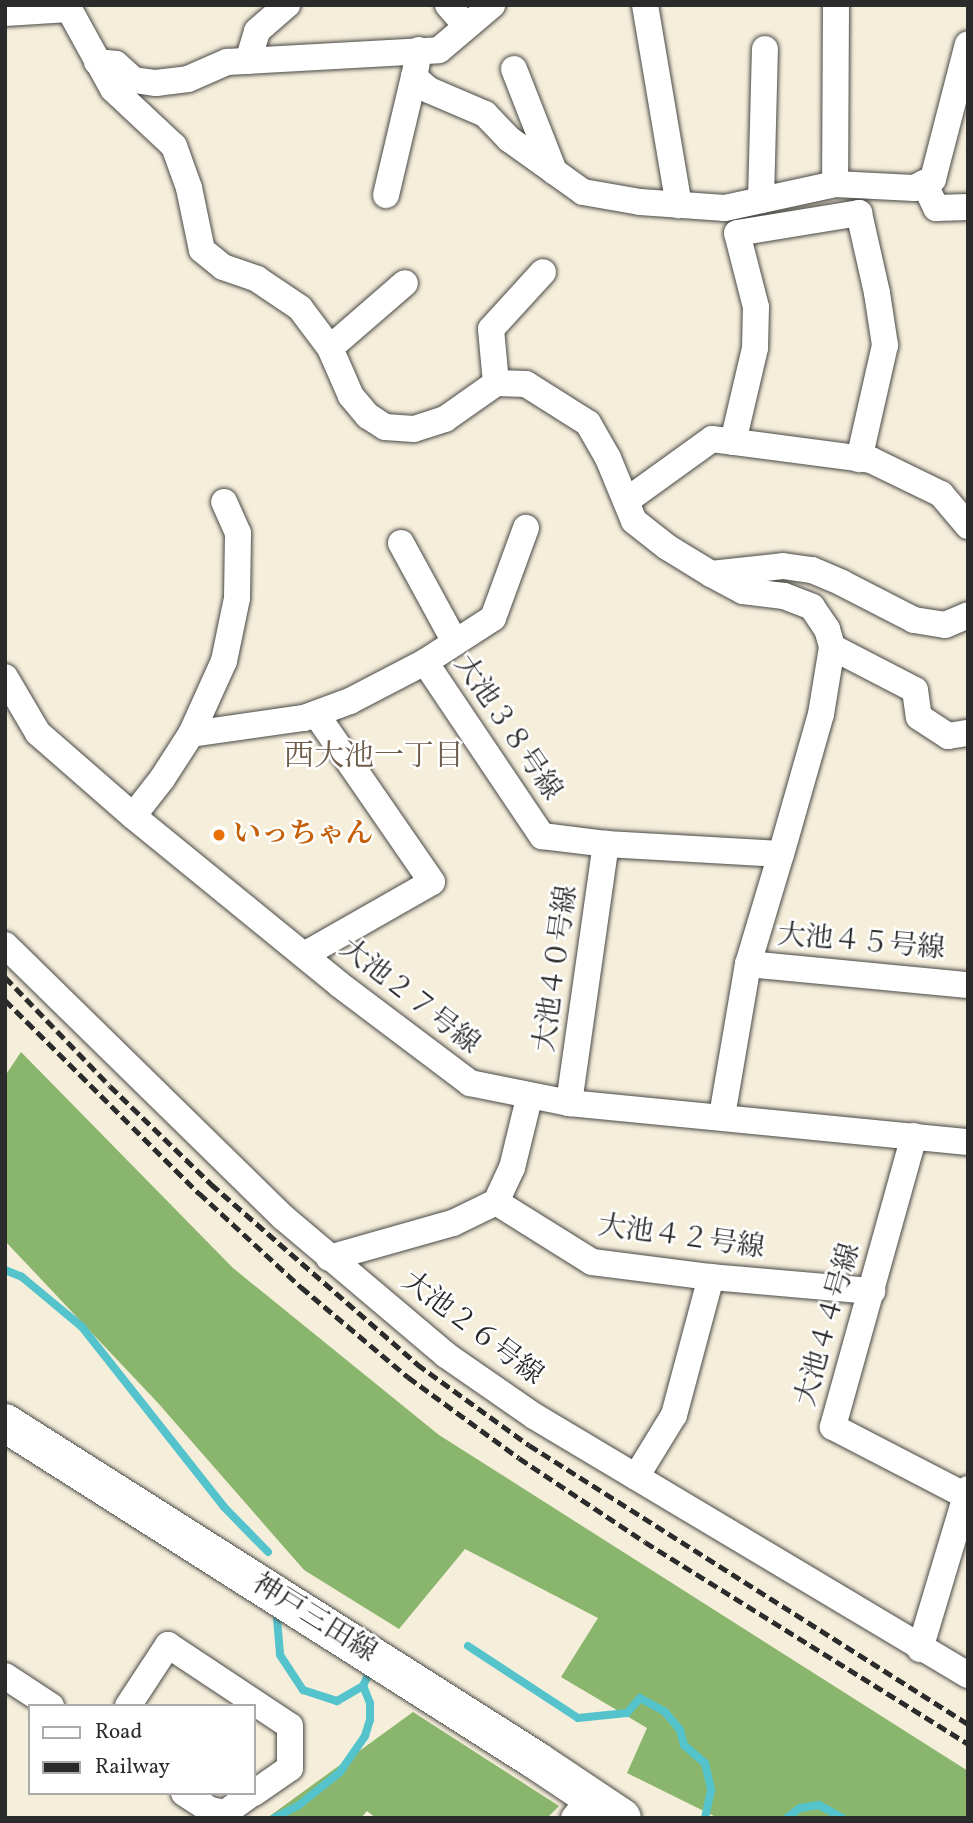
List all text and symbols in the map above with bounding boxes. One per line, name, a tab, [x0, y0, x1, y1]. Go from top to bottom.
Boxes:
street label: 大池３８号線	[446, 649, 568, 807]
district label: 西大池一丁目	[284, 739, 464, 775]
place label: いっちゃん	[233, 818, 373, 852]
marker: いっちゃん	[211, 827, 227, 843]
street label: 大池４０号線	[529, 883, 585, 1055]
street label: 大池４５号線	[776, 919, 946, 967]
street label: 大池２７号線	[332, 932, 486, 1062]
street label: 大池４２号線	[595, 1210, 767, 1266]
street label: 大池４４号線	[790, 1240, 868, 1410]
street label: 大池２６号線	[395, 1265, 549, 1393]
street label: 神戸三田線	[246, 1568, 382, 1670]
legend	[28, 1704, 256, 1795]
text: Road	[95, 1718, 142, 1747]
text: Railway	[95, 1753, 170, 1782]

